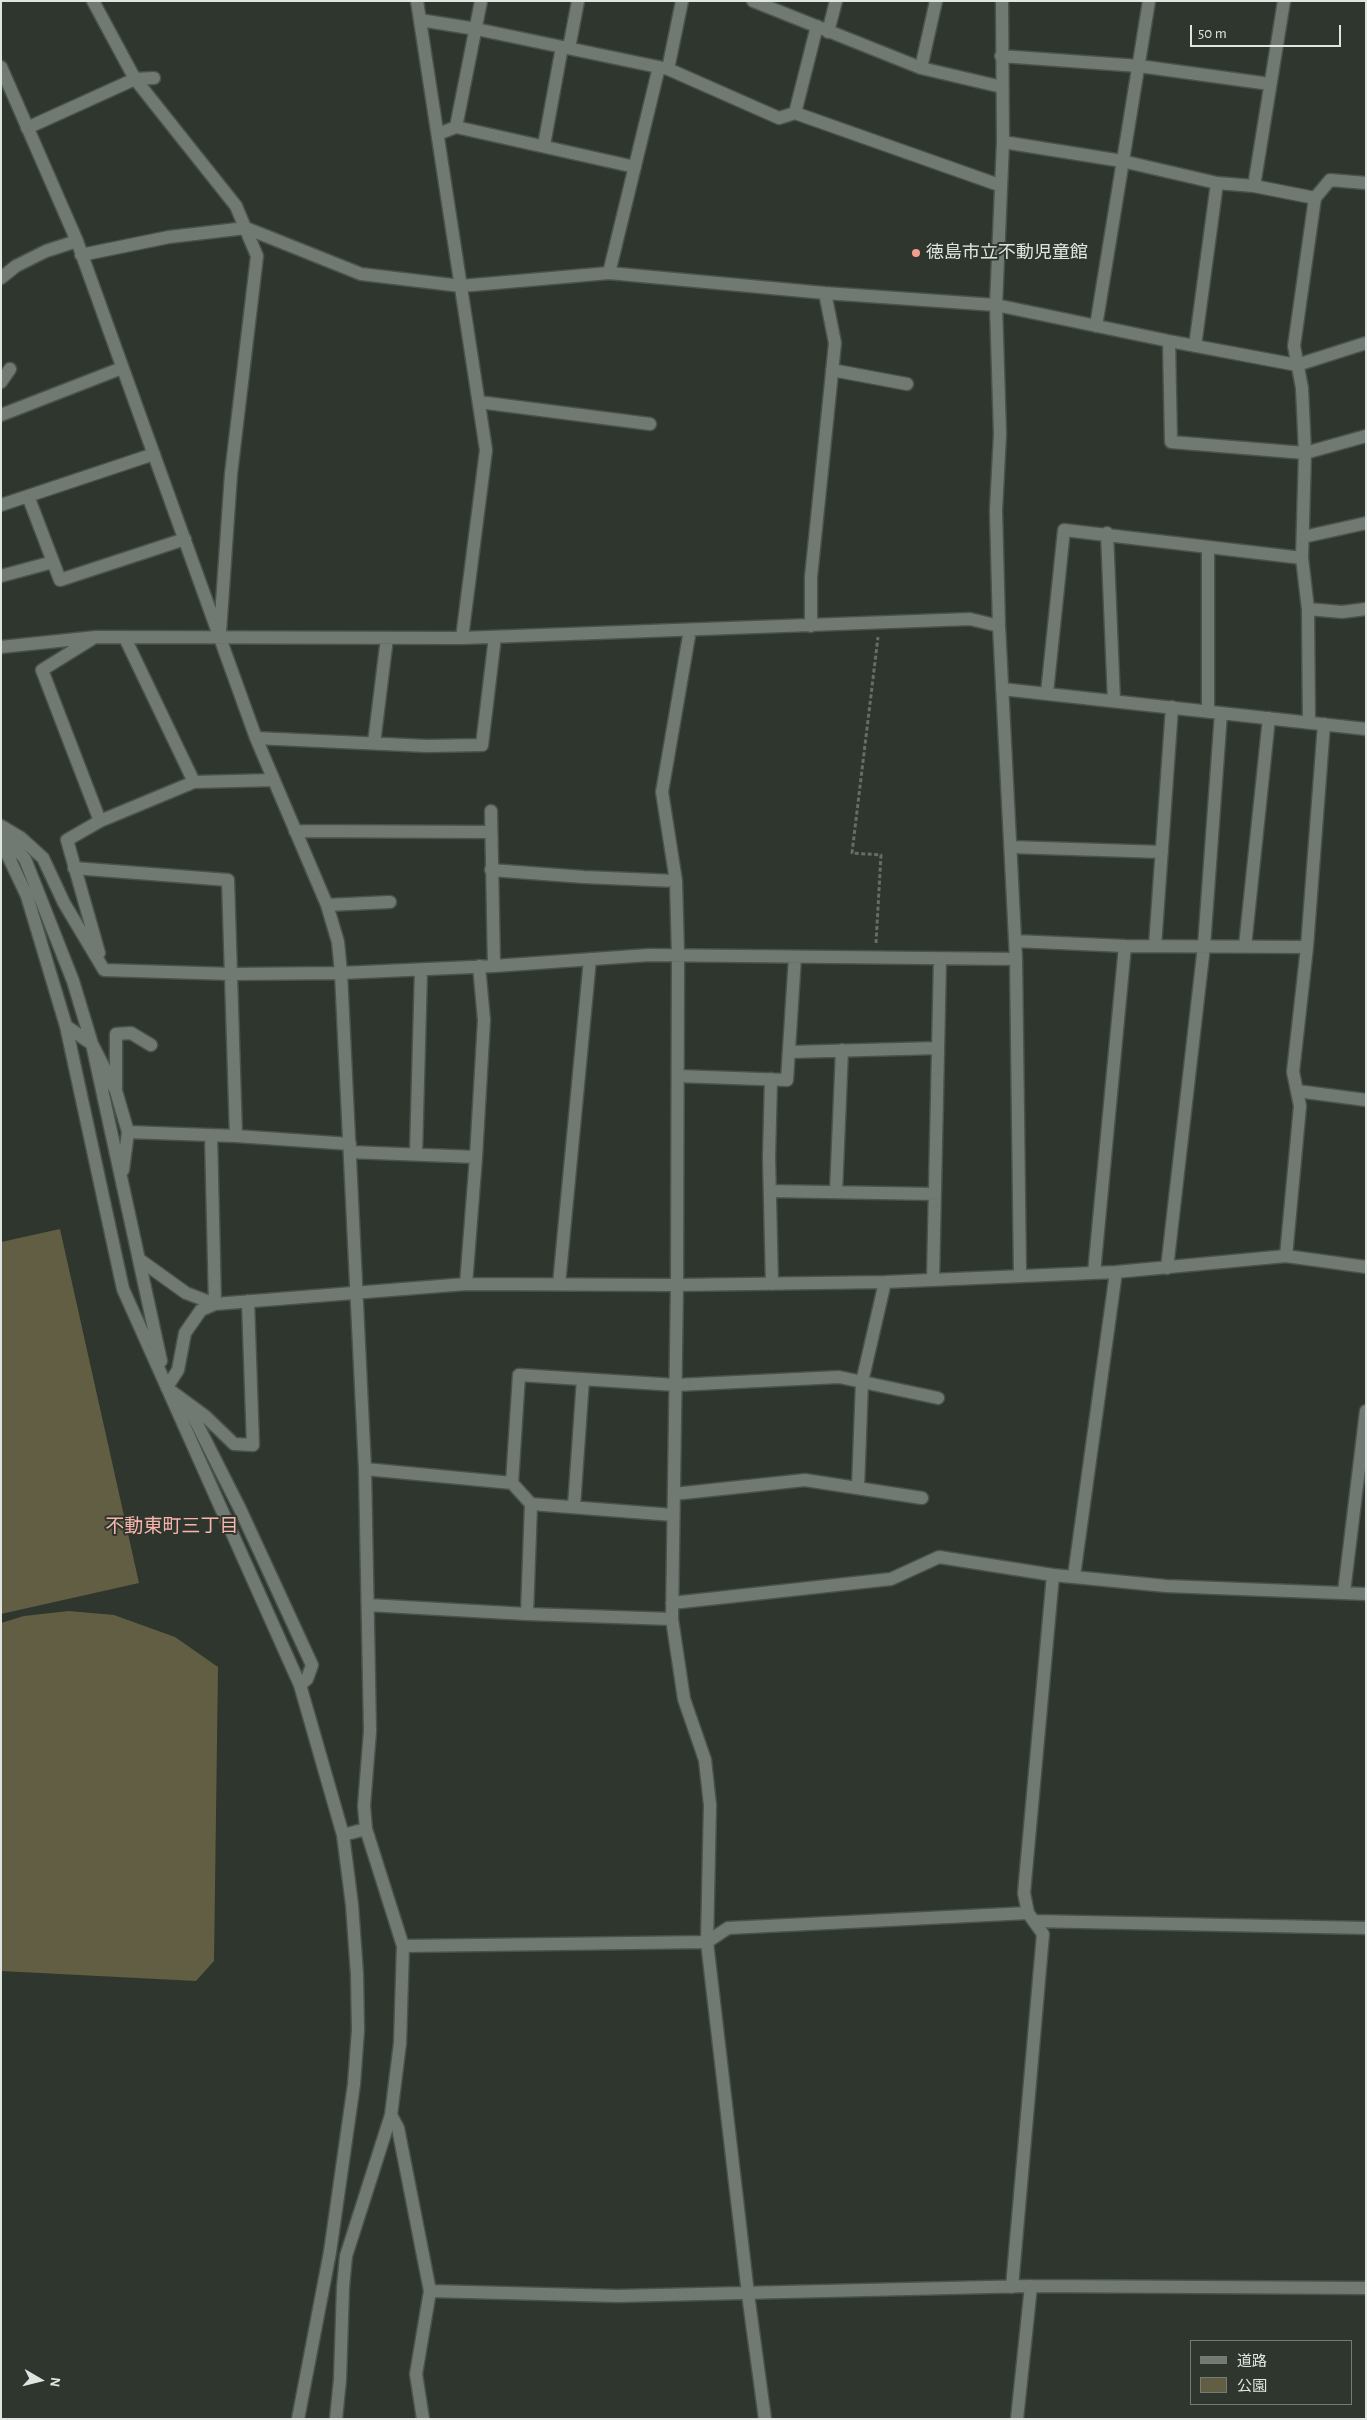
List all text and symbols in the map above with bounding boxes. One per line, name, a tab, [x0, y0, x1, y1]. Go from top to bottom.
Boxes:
scale bar	[1192, 15, 1343, 47]
text: 50 m	[1198, 26, 1227, 41]
place label: 徳島市立不動児童館	[926, 242, 1088, 264]
marker: 徳島市立不動児童館	[910, 247, 922, 259]
district label: 不動東町三丁目	[106, 1515, 238, 1537]
legend	[1190, 2340, 1352, 2405]
text: 道路	[1237, 2354, 1267, 2369]
north arrow	[15, 2355, 65, 2405]
text: N	[47, 2376, 62, 2388]
text: 公園	[1237, 2379, 1267, 2394]

